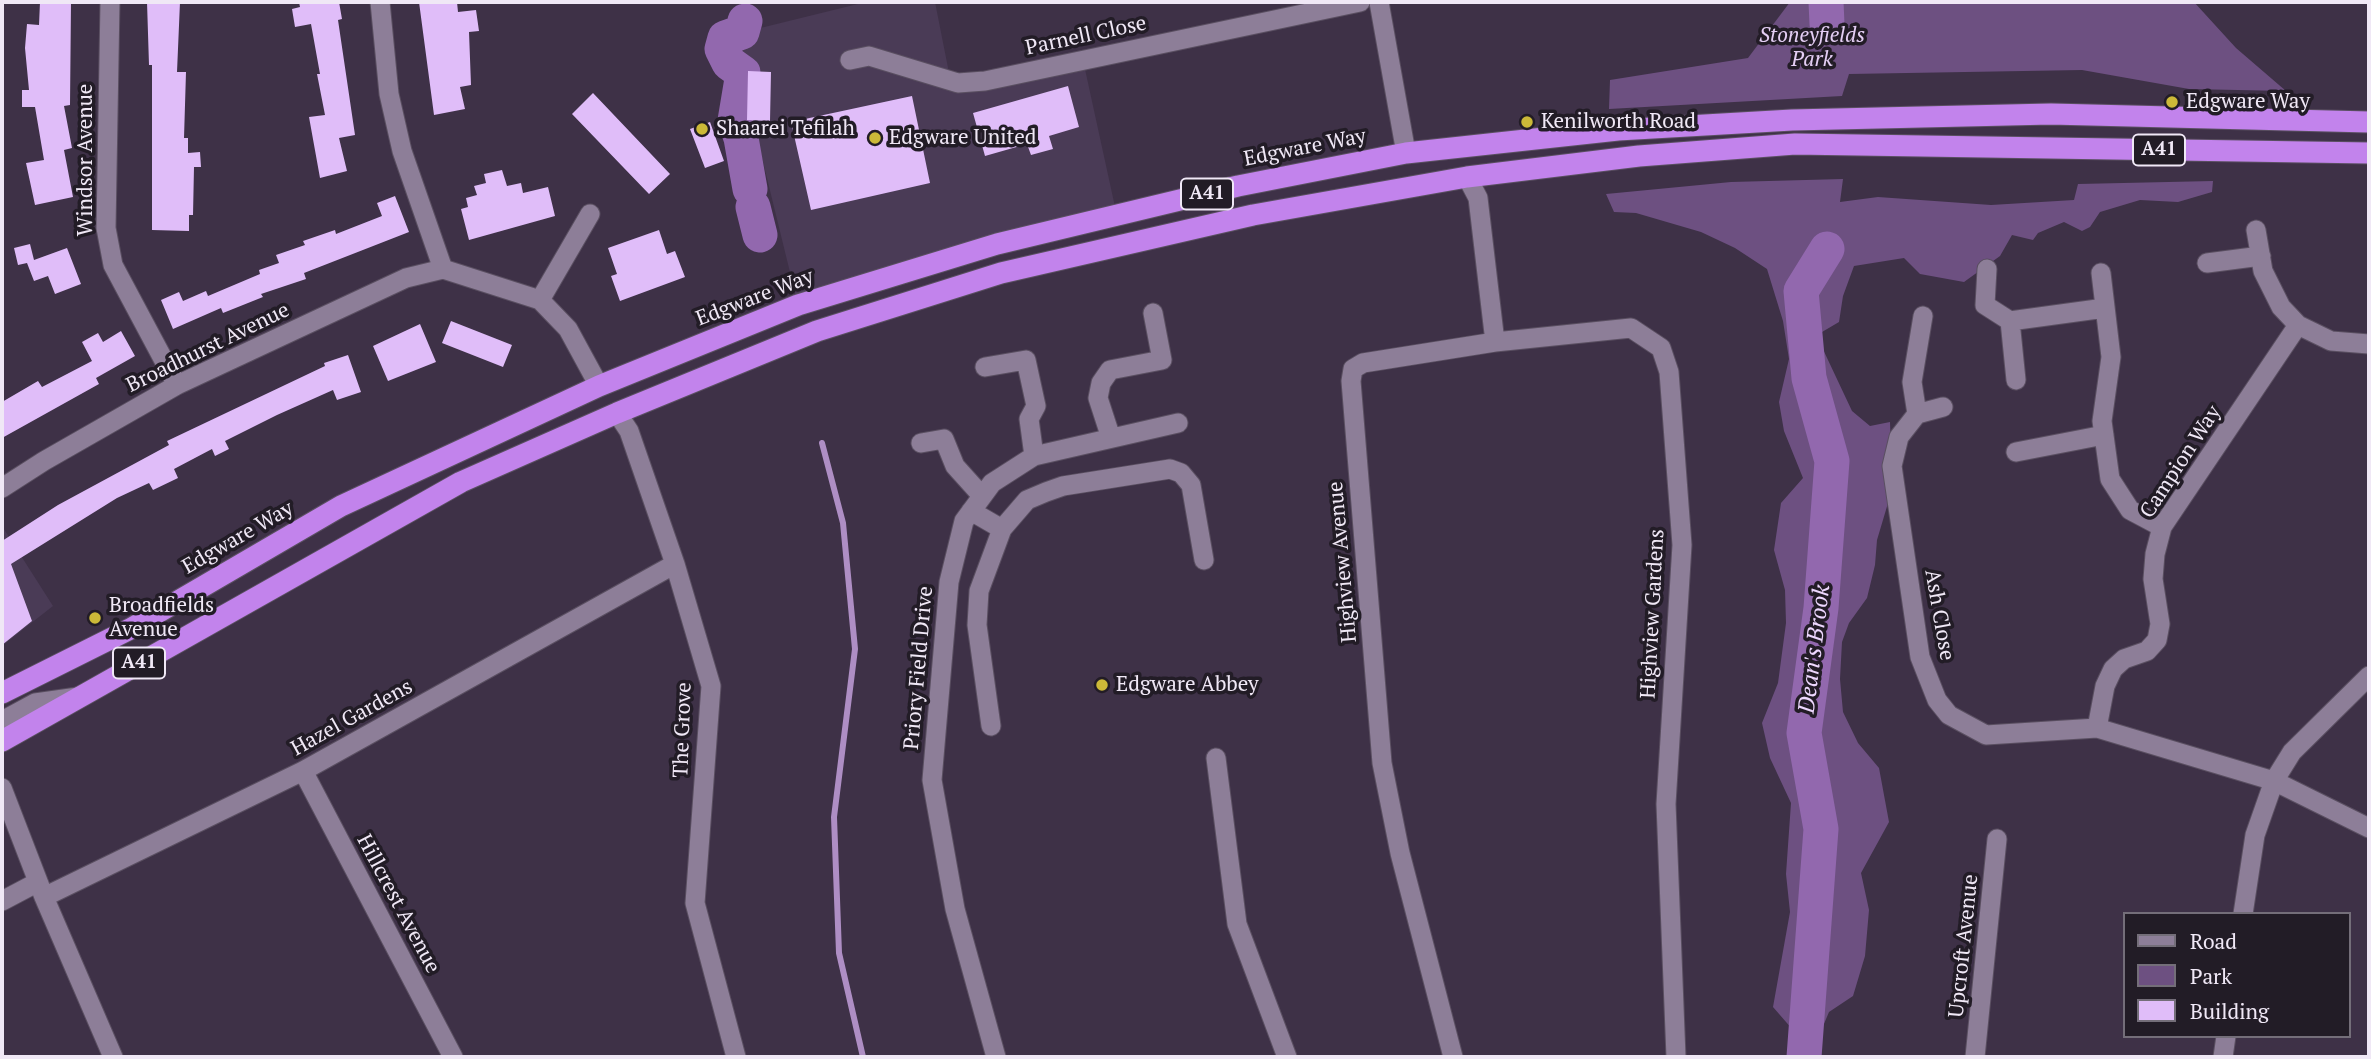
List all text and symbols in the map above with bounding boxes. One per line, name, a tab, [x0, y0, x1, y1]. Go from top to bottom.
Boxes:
street label: Parnell Close	[1023, 11, 1149, 61]
park label: Stoneyfields Park	[1759, 23, 1865, 73]
street label: Windsor Avenue	[73, 84, 99, 236]
place label: Edgware Way	[2186, 89, 2310, 115]
marker: Edgware Way	[2164, 94, 2180, 110]
place label: Kenilworth Road	[1541, 109, 1696, 135]
marker: Kenilworth Road	[1519, 114, 1535, 130]
place label: Shaarei Tefilah	[716, 116, 855, 142]
marker: Shaarei Tefilah	[694, 121, 710, 137]
street label: Edgware Way	[1242, 124, 1368, 172]
place label: Edgware United	[889, 125, 1036, 151]
marker: Edgware United	[867, 130, 883, 146]
road number: A41	[2133, 134, 2185, 166]
road number: A41	[1181, 178, 1233, 210]
street label: Edgware Way	[693, 264, 817, 332]
street label: Broadhurst Avenue	[122, 298, 294, 398]
street label: Campion Way	[2135, 401, 2227, 523]
street label: Highview Avenue	[1323, 480, 1363, 644]
street label: Edgware Way	[178, 496, 298, 580]
street label: Highview Gardens	[1636, 529, 1670, 699]
street label: Ash Close	[1919, 568, 1959, 662]
water label: Dean's Brook	[1793, 583, 1837, 715]
street label: Priory Field Drive	[899, 585, 939, 751]
place label: Broadfields Avenue	[109, 593, 214, 643]
marker: Broadfields Avenue	[87, 610, 103, 626]
road number: A41	[113, 648, 165, 678]
place label: Edgware Abbey	[1116, 672, 1259, 698]
street label: Hazel Gardens	[287, 674, 417, 762]
marker: Edgware Abbey	[1094, 677, 1110, 693]
street label: The Grove	[669, 682, 697, 778]
street label: Hillcrest Avenue	[351, 830, 445, 978]
street label: Upcroft Avenue	[1944, 873, 1984, 1019]
legend	[2122, 912, 2350, 1038]
text: Road	[2190, 927, 2237, 955]
text: Park	[2190, 962, 2232, 990]
text: Building	[2190, 997, 2269, 1025]

